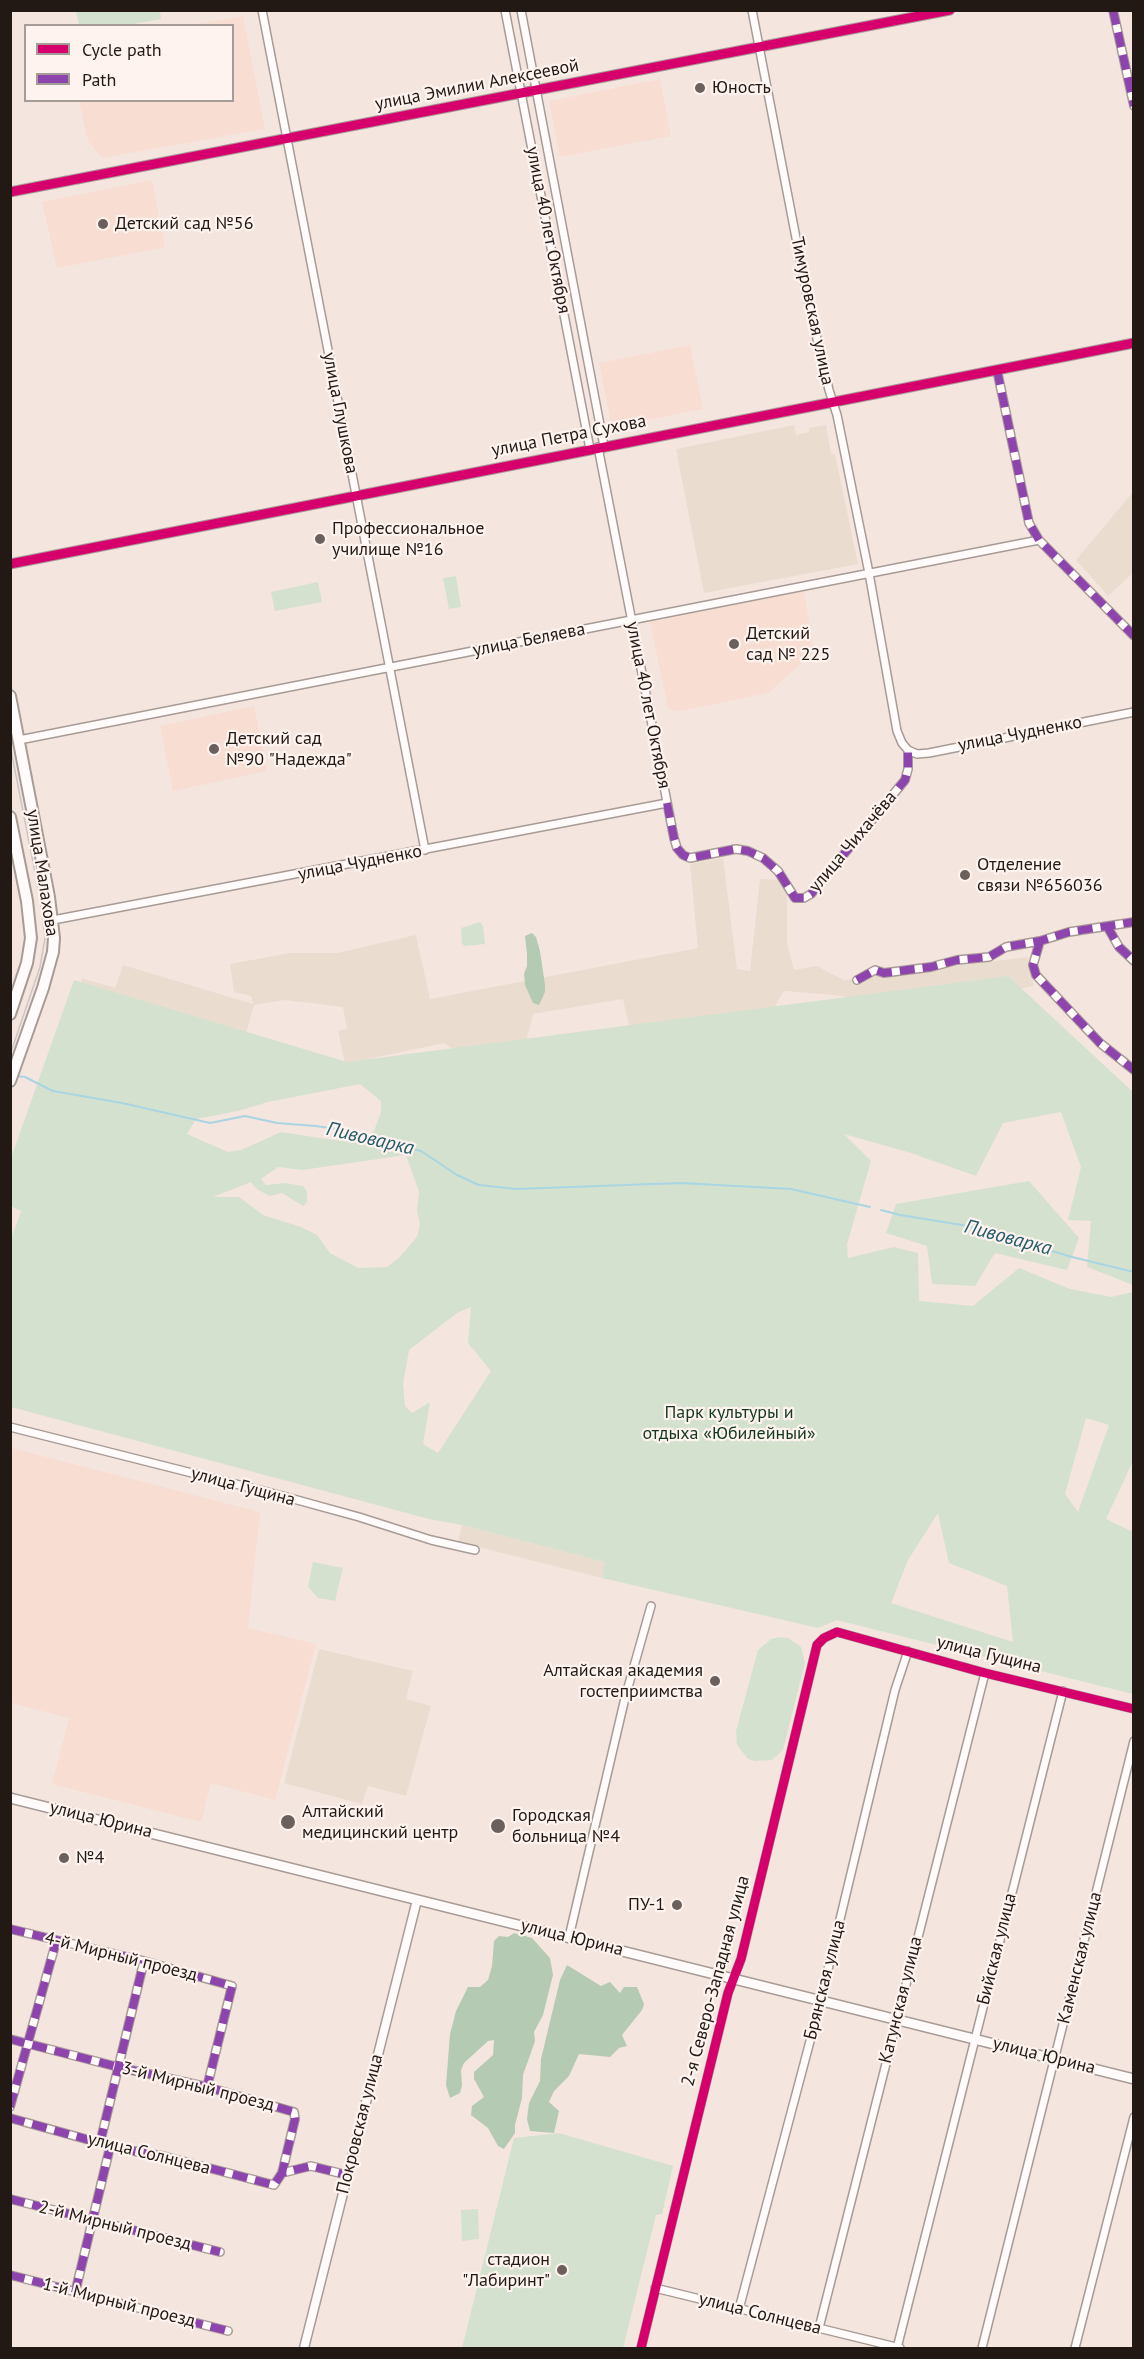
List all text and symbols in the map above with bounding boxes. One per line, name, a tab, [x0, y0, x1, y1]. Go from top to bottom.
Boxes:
legend	[24, 24, 234, 102]
text: Cycle path	[82, 38, 162, 61]
street label: улица Эмилии Алексеевой	[373, 55, 581, 115]
text: Path	[82, 68, 116, 91]
place label: Юность	[712, 77, 771, 99]
marker: Юность	[693, 81, 707, 95]
street label: улица 40 лет Октября	[521, 145, 575, 315]
place label: Детский сад №56	[115, 213, 253, 235]
marker: Детский сад №56	[96, 217, 110, 231]
street label: Тимуровская улица	[786, 235, 838, 387]
street label: улица Глушкова	[318, 350, 362, 476]
street label: улица Петра Сухова	[490, 410, 648, 462]
place label: Профессиональное училище №16	[332, 518, 484, 560]
marker: Профессиональное училище №16	[313, 532, 327, 546]
street label: улица Беляева	[471, 619, 587, 661]
street label: улица 40 лет Октября	[621, 620, 675, 790]
place label: Детский сад № 225	[746, 623, 830, 666]
marker: Детский сад № 225	[727, 637, 741, 651]
street label: улица Чудненко	[956, 711, 1084, 757]
place label: Детский сад №90 "Надежда"	[226, 728, 352, 771]
marker: Детский сад №90 "Надежда"	[207, 742, 221, 756]
street label: улица Чихачёва	[804, 787, 902, 897]
street label: улица Малахова	[21, 808, 63, 938]
street label: улица Чудненко	[296, 840, 424, 886]
place label: Отделение связи №656036	[977, 854, 1102, 896]
marker: Отделение связи №656036	[958, 868, 972, 882]
water label: Пивоварка	[324, 1117, 416, 1161]
water label: Пивоварка	[962, 1215, 1054, 1261]
park label: Парк культуры и отдыха «Юбилейный»	[643, 1402, 815, 1444]
street label: улица Гущина	[189, 1463, 297, 1511]
street label: улица Гущина	[934, 1632, 1044, 1678]
place label: Алтайская академия гостеприимства	[543, 1660, 703, 1702]
marker: Алтайская академия гостеприимства	[708, 1674, 722, 1688]
street label: улица Юрина	[47, 1797, 155, 1843]
place label: Алтайский медицинский центр	[302, 1801, 458, 1844]
place label: Городская больница №4	[512, 1805, 620, 1848]
marker: Алтайский медицинский центр	[279, 1813, 297, 1831]
marker: Городская больница №4	[489, 1817, 507, 1835]
place label: №4	[76, 1847, 104, 1869]
marker: №4	[57, 1851, 71, 1865]
street label: 2-я Северо-Западная улица	[677, 1873, 755, 2089]
street label: Каменская улица	[1053, 1890, 1107, 2026]
street label: Бийская улица	[973, 1891, 1021, 2007]
place label: ПУ-1	[628, 1894, 665, 1916]
marker: ПУ-1	[670, 1898, 684, 1912]
street label: улица Юрина	[518, 1915, 626, 1961]
street label: Брянская улица	[800, 1918, 850, 2042]
street label: 4-й Мирный проезд	[42, 1928, 200, 1986]
street label: Катунская улица	[875, 1934, 927, 2066]
street label: улица Юрина	[990, 2033, 1098, 2079]
street label: Покровская улица	[332, 2052, 388, 2196]
street label: 3-й Мирный проезд	[119, 2058, 277, 2116]
street label: улица Солнцева	[86, 2128, 212, 2180]
street label: 2-й Мирный проезд	[36, 2197, 194, 2255]
place label: стадион "Лабиринт"	[462, 2249, 550, 2292]
marker: стадион "Лабиринт"	[555, 2263, 569, 2277]
street label: 1-й Мирный проезд	[40, 2274, 198, 2332]
street label: улица Солнцева	[697, 2288, 823, 2340]

